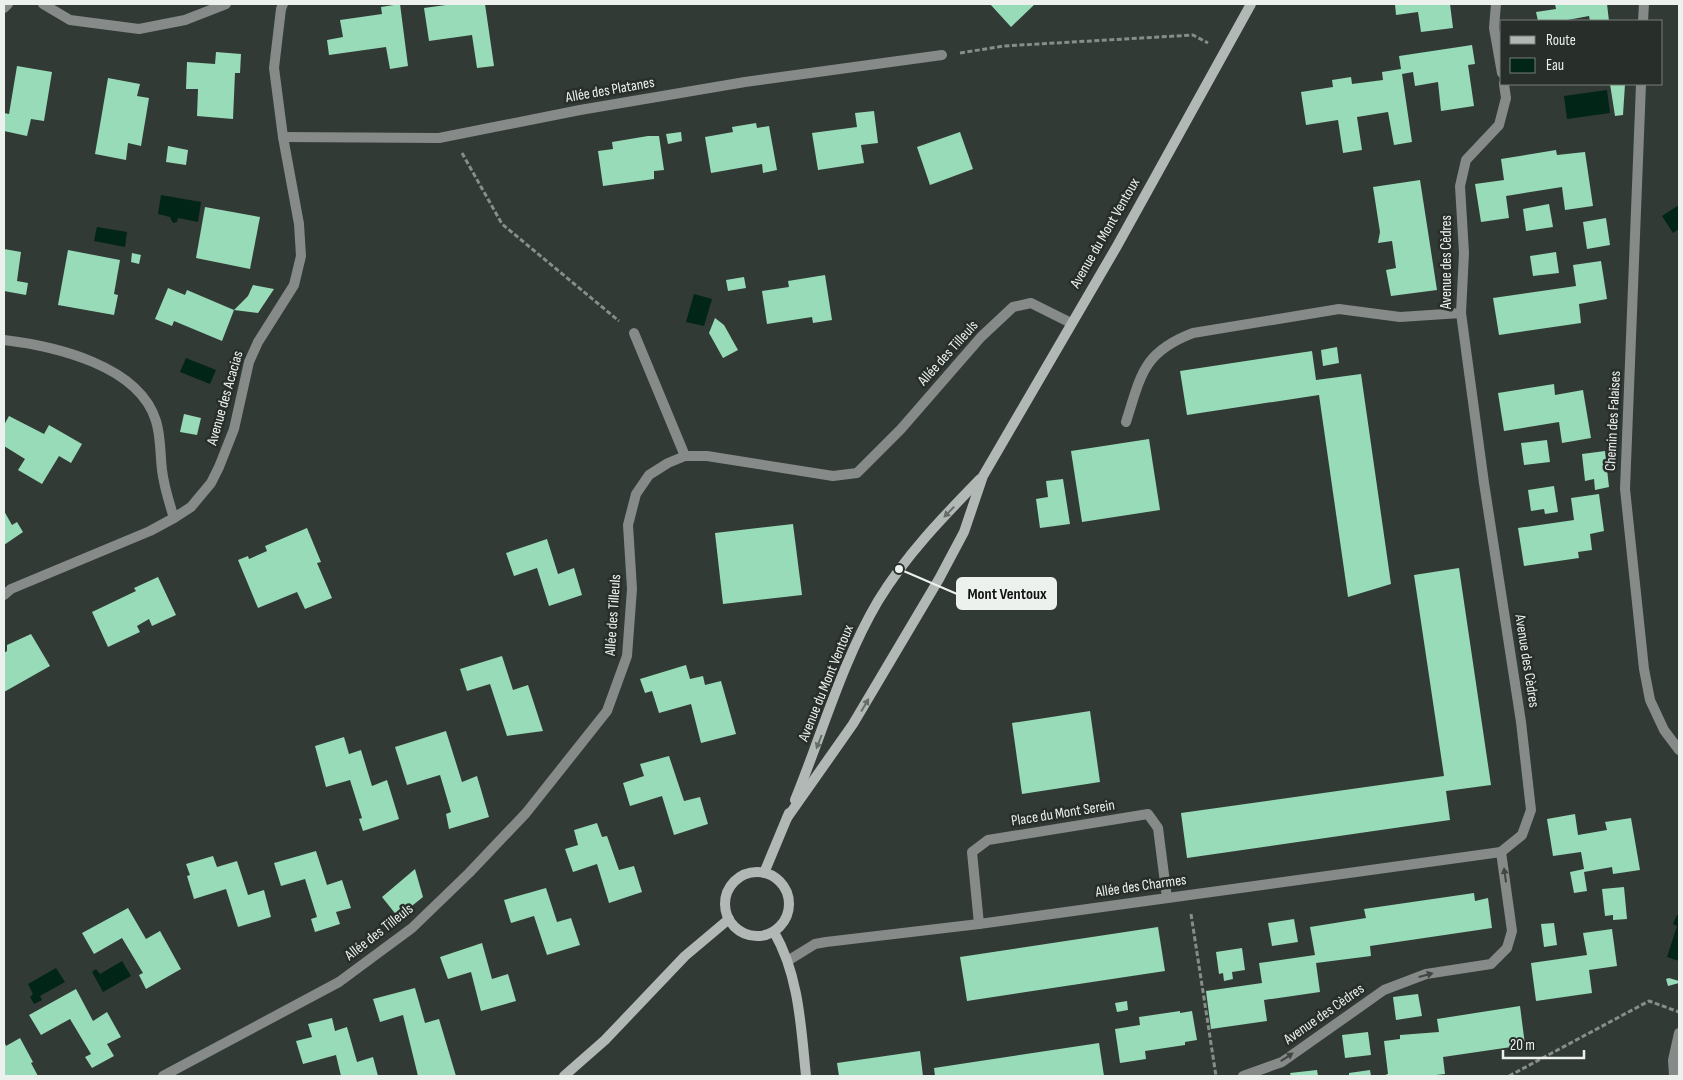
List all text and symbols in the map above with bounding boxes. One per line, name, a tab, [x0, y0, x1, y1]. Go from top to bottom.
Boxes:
legend	[1500, 20, 1663, 85]
text: Route	[1546, 31, 1576, 50]
text: Eau	[1546, 56, 1564, 75]
street label: Allée des Platanes	[563, 73, 656, 107]
street label: Avenue du Mont Ventoux	[1065, 174, 1144, 292]
street label: Avenue des Cèdres	[1437, 215, 1456, 310]
street label: Allée des Tilleuls	[913, 316, 982, 390]
street label: Avenue des Acacias	[202, 349, 248, 448]
street label: Chemin des Falaises	[1601, 370, 1625, 472]
one-way arrow	[943, 505, 955, 517]
street label: Allée des Tilleuls	[601, 574, 625, 657]
callout: Mont Ventoux	[957, 578, 1056, 609]
text: Mont Ventoux	[967, 585, 1047, 604]
street label: Avenue des Cèdres	[1510, 612, 1544, 709]
street label: Avenue du Mont Ventoux	[794, 622, 858, 745]
one-way arrow	[860, 699, 869, 712]
one-way arrow	[814, 735, 822, 749]
street label: Place du Mont Serein	[1010, 795, 1116, 831]
one-way arrow	[1500, 867, 1508, 883]
street label: Allée des Charmes	[1093, 870, 1188, 902]
street label: Allée des Tilleuls	[340, 899, 417, 965]
one-way arrow	[1418, 971, 1434, 979]
street label: Avenue des Cèdres	[1279, 979, 1368, 1049]
scale bar	[1503, 1028, 1584, 1060]
text: 20 m	[1510, 1036, 1535, 1055]
one-way arrow	[1281, 1052, 1294, 1062]

